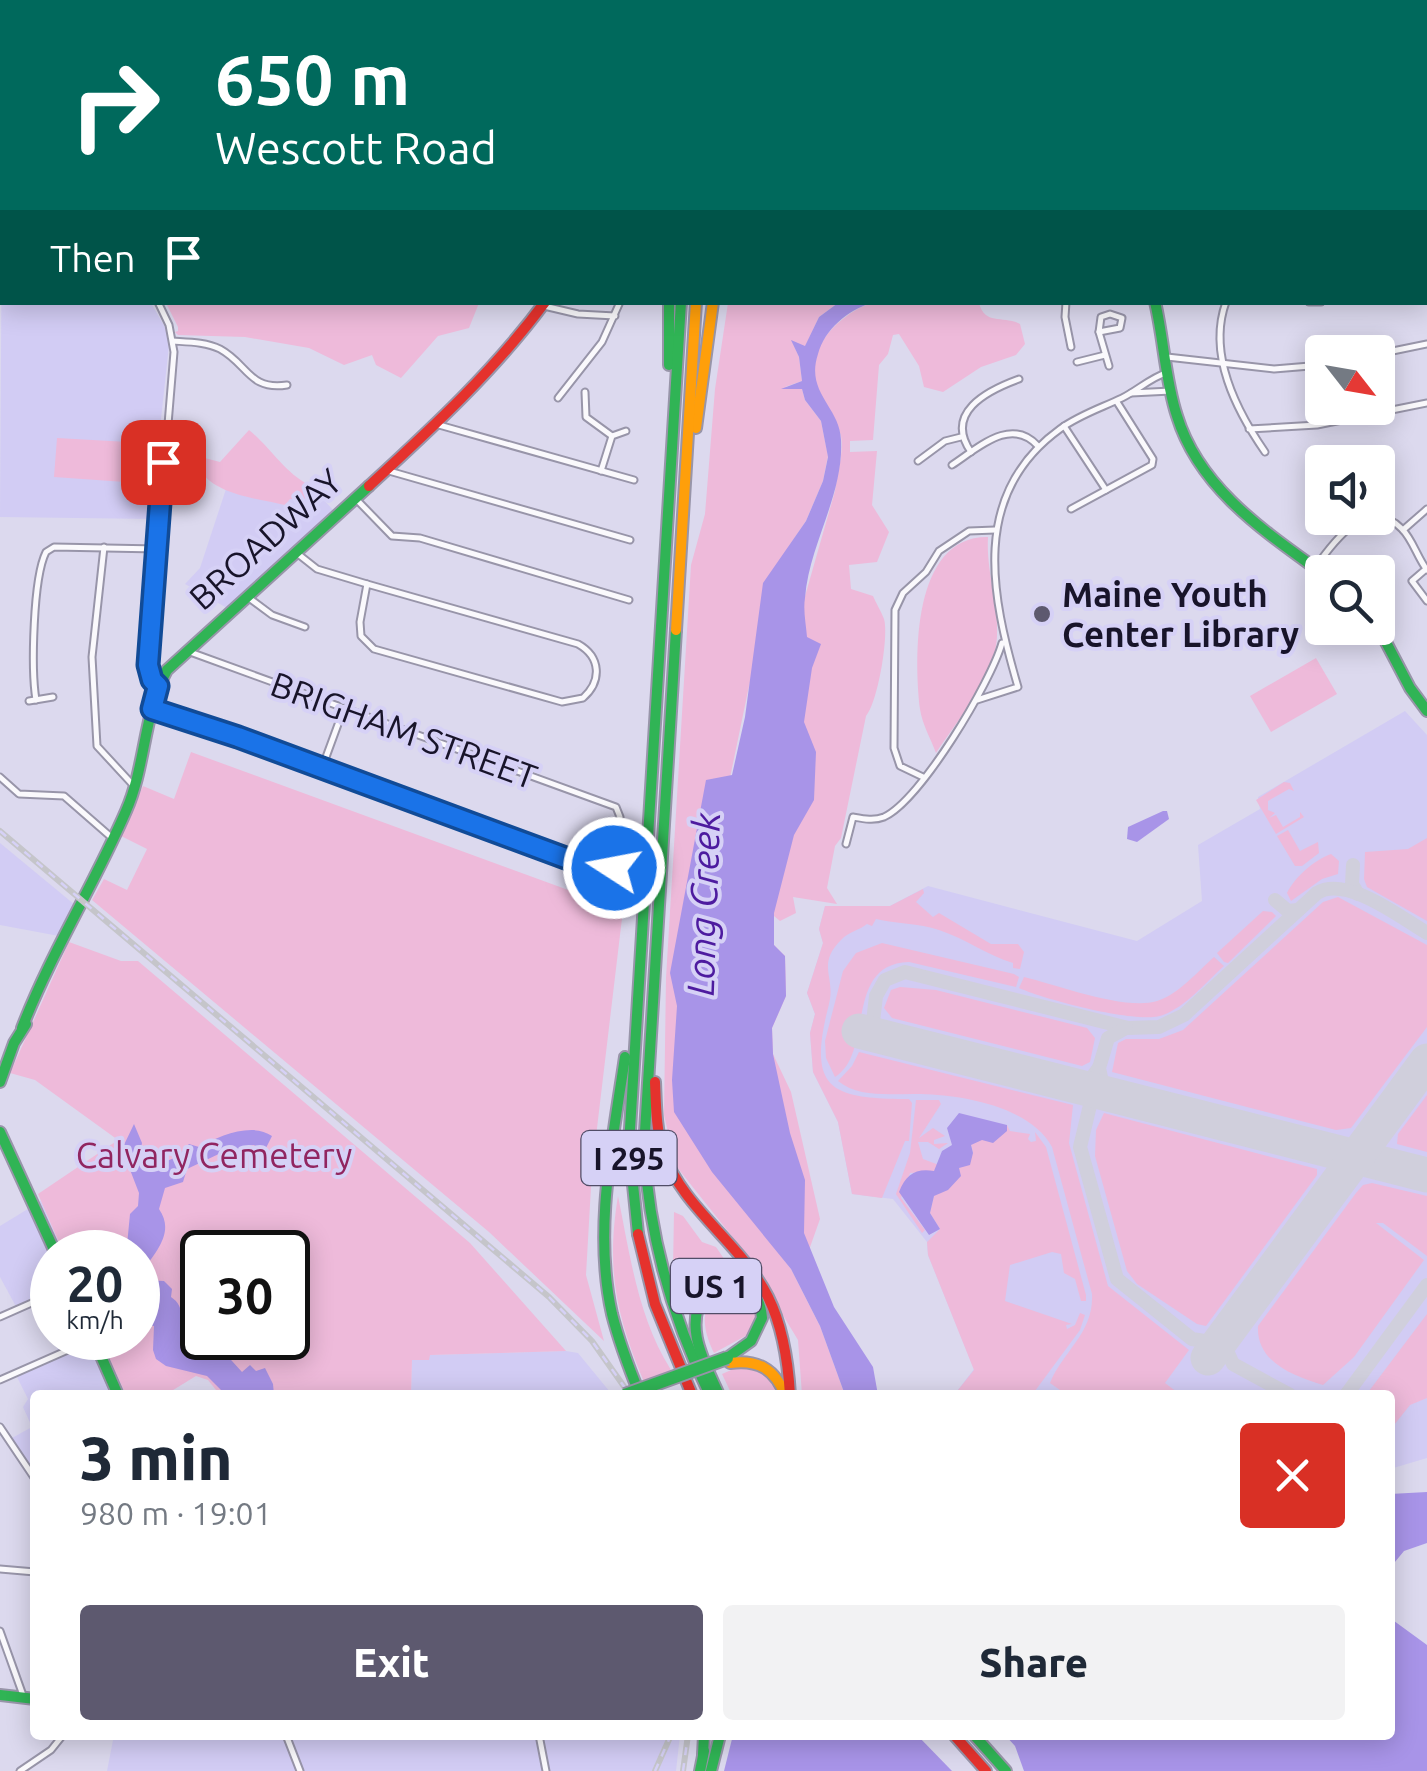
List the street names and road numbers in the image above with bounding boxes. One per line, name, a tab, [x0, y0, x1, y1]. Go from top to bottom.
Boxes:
street label: BROADWAY	[181, 460, 349, 618]
street label: BRIGHAM STREET	[266, 663, 542, 797]
road number: I 295	[582, 1131, 676, 1185]
road number: US 1	[671, 1259, 761, 1313]

